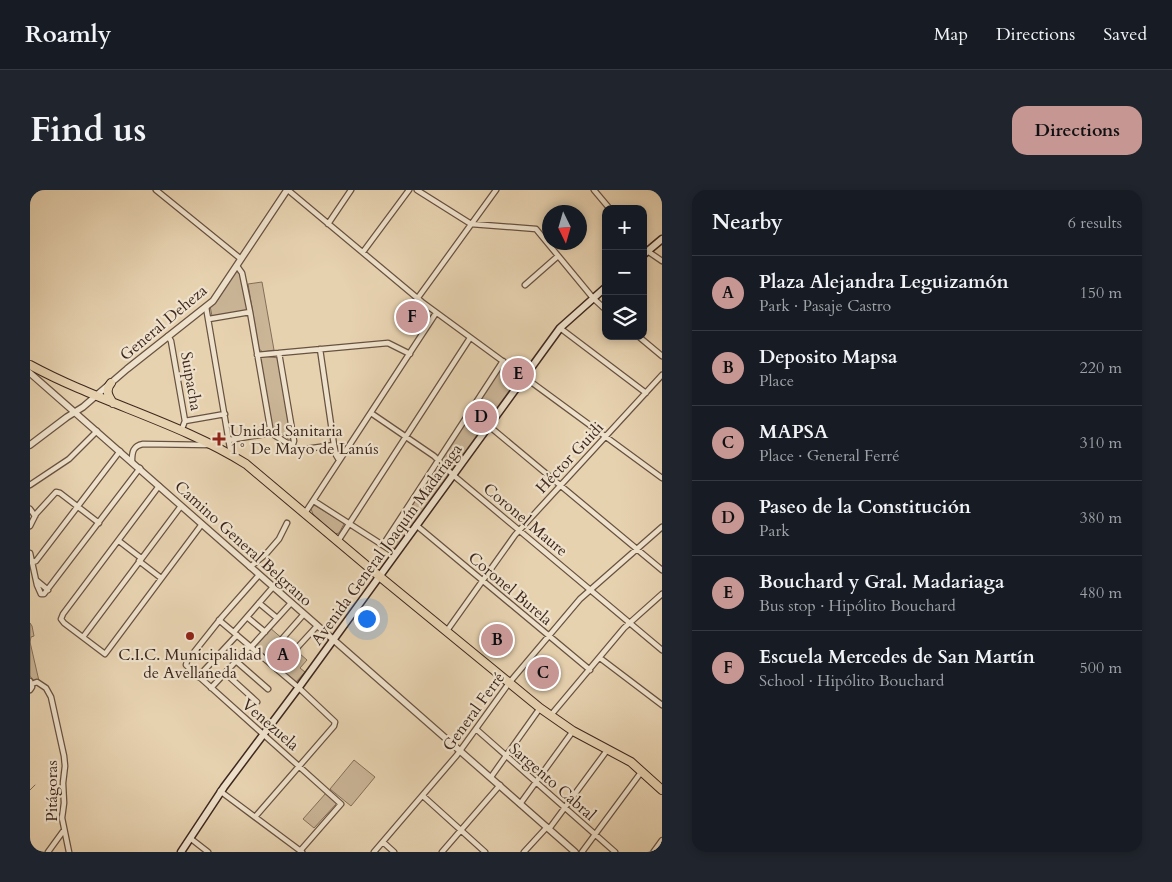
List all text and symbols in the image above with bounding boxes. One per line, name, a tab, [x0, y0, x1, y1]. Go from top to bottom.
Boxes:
text: Roamly	[25, 18, 111, 51]
text: Map	[934, 22, 968, 47]
text: Directions	[996, 22, 1075, 47]
text: Saved	[1103, 22, 1147, 47]
text: Find us	[30, 106, 146, 154]
button: Directions	[1012, 106, 1142, 155]
north arrow	[542, 205, 587, 250]
map controls	[602, 205, 647, 340]
button: +	[602, 205, 647, 250]
text: Nearby	[712, 208, 783, 237]
text: 6 results	[1068, 212, 1122, 234]
button: −	[602, 250, 647, 295]
text: Plaza Alejandra Leguizamón	[759, 269, 1009, 295]
street label: General Deheza	[115, 280, 212, 366]
text: A	[722, 282, 734, 304]
text: 150 m	[1080, 282, 1122, 304]
button: layers	[602, 295, 647, 340]
text: Park · Pasaje Castro	[759, 295, 891, 317]
pin: F	[396, 298, 428, 336]
text: Deposito Mapsa	[759, 344, 897, 370]
street label: Suipacha	[175, 350, 207, 413]
pin: E	[502, 355, 534, 393]
text: B	[722, 357, 734, 379]
text: 220 m	[1080, 357, 1122, 379]
text: Place	[759, 370, 794, 392]
pin: D	[465, 398, 497, 436]
street label: Héctor Guidi	[531, 417, 609, 498]
text: MAPSA	[759, 419, 828, 445]
place label: Unidad Sanitaria 1° De Mayo de Lanús	[230, 420, 379, 460]
marker: Unidad Sanitaria 1° De Mayo de Lanús	[212, 432, 226, 446]
text: C	[722, 432, 734, 454]
text: 310 m	[1080, 432, 1122, 454]
street label: Avenida General Joaquín Madariaga	[306, 439, 468, 650]
text: Place · General Ferré	[759, 445, 899, 467]
street label: Camino General Belgrano	[170, 476, 317, 612]
street label: Coronel Maure	[478, 478, 572, 562]
text: Paseo de la Constitución	[759, 494, 971, 520]
text: D	[721, 507, 735, 529]
text: 380 m	[1080, 507, 1122, 529]
text: Park	[759, 520, 790, 542]
street label: Coronel Burela	[464, 547, 557, 631]
text: Bouchard y Gral. Madariaga	[759, 569, 1004, 595]
text: E	[723, 582, 733, 604]
text: 480 m	[1080, 582, 1122, 604]
text: Bus stop · Hipólito Bouchard	[759, 595, 956, 617]
your location	[354, 606, 380, 632]
pin: B	[481, 621, 513, 659]
marker: C.I.C. Municipalidad de Avellaneda	[184, 630, 196, 642]
pin: A	[267, 636, 299, 674]
place label: C.I.C. Municipalidad de Avellaneda	[118, 644, 262, 684]
text: Escuela Mercedes de San Martín	[759, 644, 1035, 670]
pin: C	[527, 654, 559, 692]
text: F	[723, 657, 733, 679]
text: 500 m	[1080, 657, 1122, 679]
street label: General Ferré	[438, 668, 510, 756]
text: School · Hipólito Bouchard	[759, 670, 944, 692]
street label: Venezuela	[237, 694, 304, 756]
street label: Sargento Cabral	[504, 738, 601, 826]
street label: Pitágoras	[41, 760, 63, 822]

